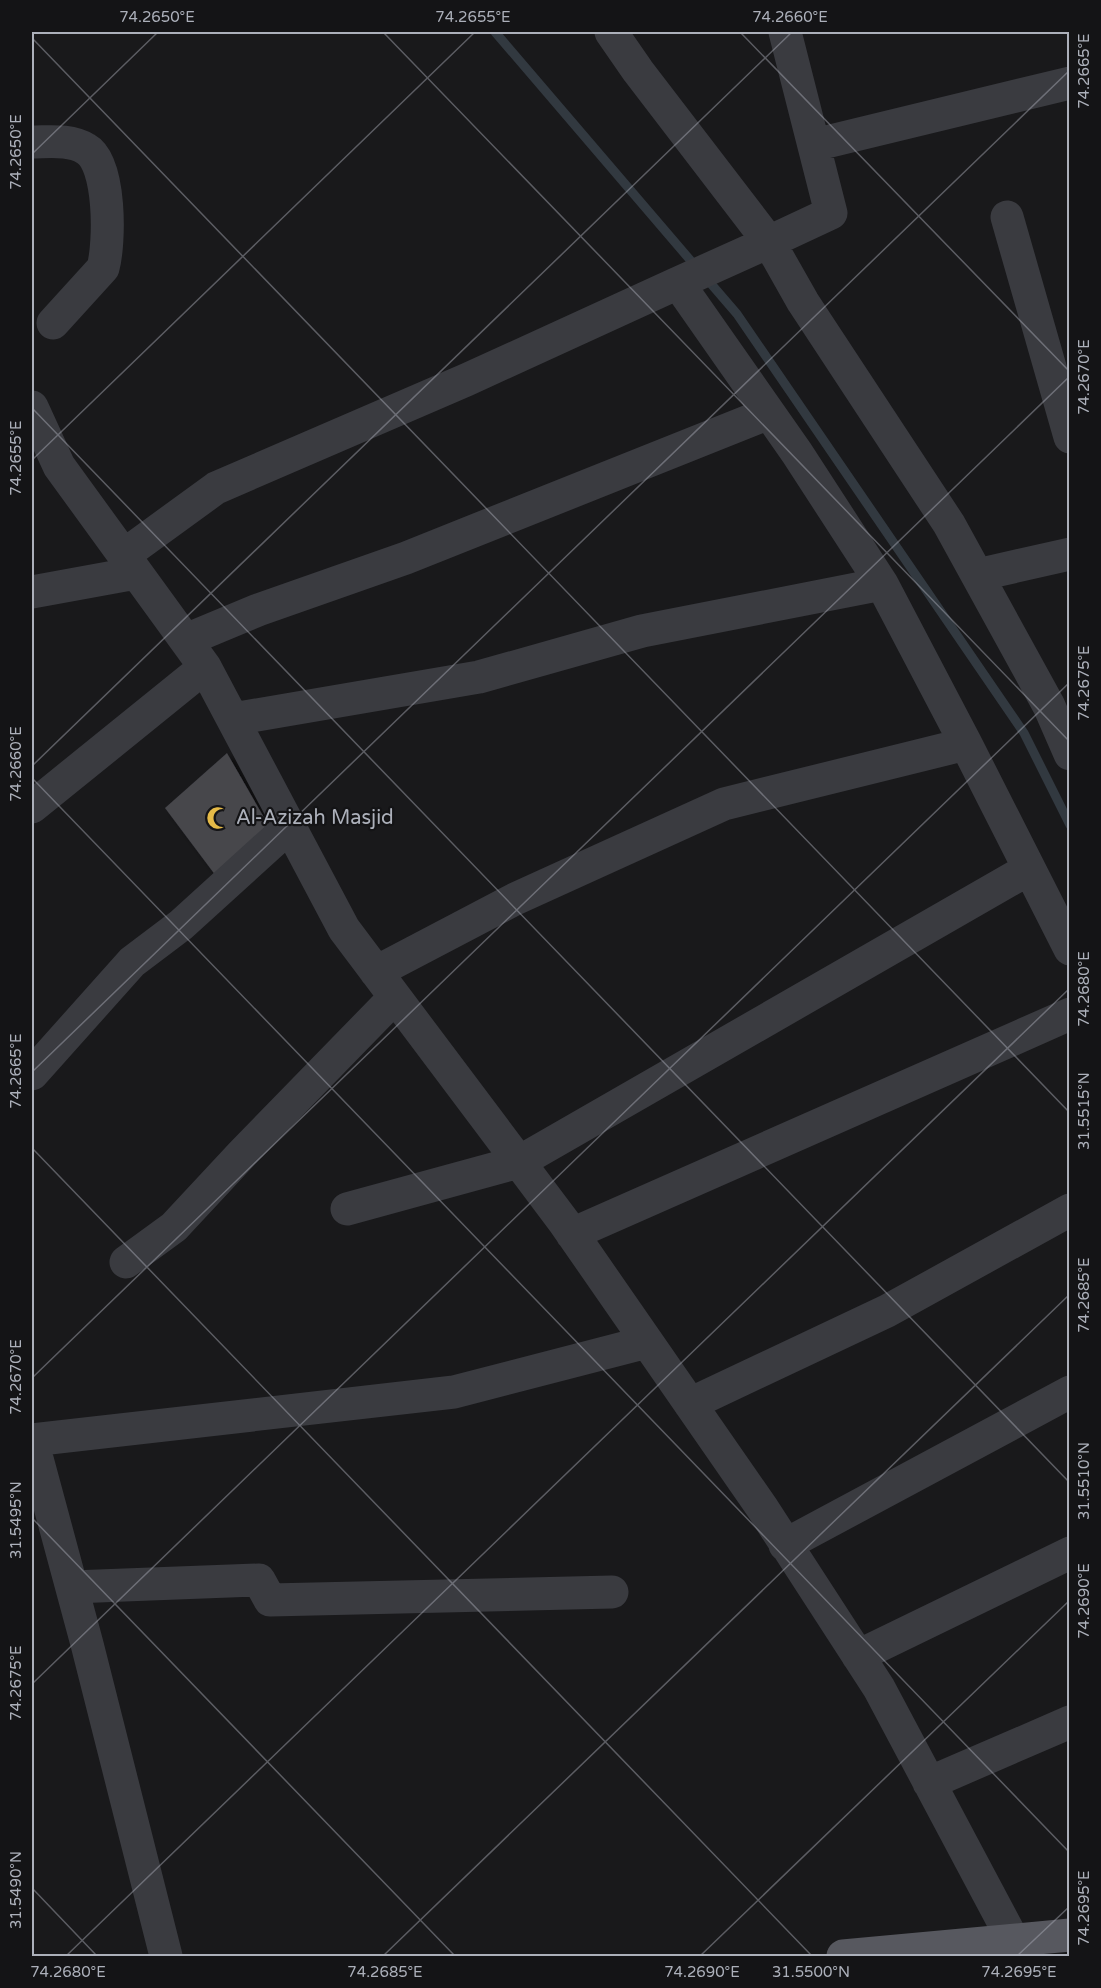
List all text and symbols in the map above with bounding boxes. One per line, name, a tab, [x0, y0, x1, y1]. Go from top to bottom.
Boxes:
text: 74.2650°E	[119, 8, 195, 26]
text: 74.2655°E	[435, 8, 511, 26]
text: 74.2660°E	[752, 8, 828, 26]
text: 74.2665°E	[1075, 33, 1093, 109]
text: 74.2650°E	[7, 114, 25, 190]
text: 74.2670°E	[1075, 339, 1093, 415]
text: 74.2655°E	[7, 420, 25, 496]
text: 74.2675°E	[1075, 645, 1093, 721]
text: 74.2660°E	[7, 726, 25, 802]
mosque icon: Al-Azizah Masjid	[205, 805, 231, 831]
place label: Al-Azizah Masjid	[236, 806, 394, 830]
text: 74.2680°E	[1075, 951, 1093, 1027]
text: 74.2665°E	[7, 1033, 25, 1109]
text: 31.5515°N	[1075, 1072, 1093, 1150]
text: 74.2685°E	[1075, 1257, 1093, 1333]
text: 74.2670°E	[7, 1339, 25, 1415]
text: 31.5510°N	[1075, 1442, 1093, 1520]
text: 31.5495°N	[7, 1481, 25, 1559]
text: 74.2690°E	[1075, 1563, 1093, 1639]
text: 74.2675°E	[7, 1645, 25, 1721]
text: 31.5490°N	[7, 1851, 25, 1929]
text: 74.2695°E	[1075, 1870, 1093, 1946]
text: 74.2680°E	[30, 1963, 106, 1981]
text: 74.2685°E	[347, 1963, 423, 1981]
text: 74.2690°E	[664, 1963, 740, 1981]
text: 31.5500°N	[772, 1963, 850, 1981]
text: 74.2695°E	[981, 1963, 1057, 1981]

